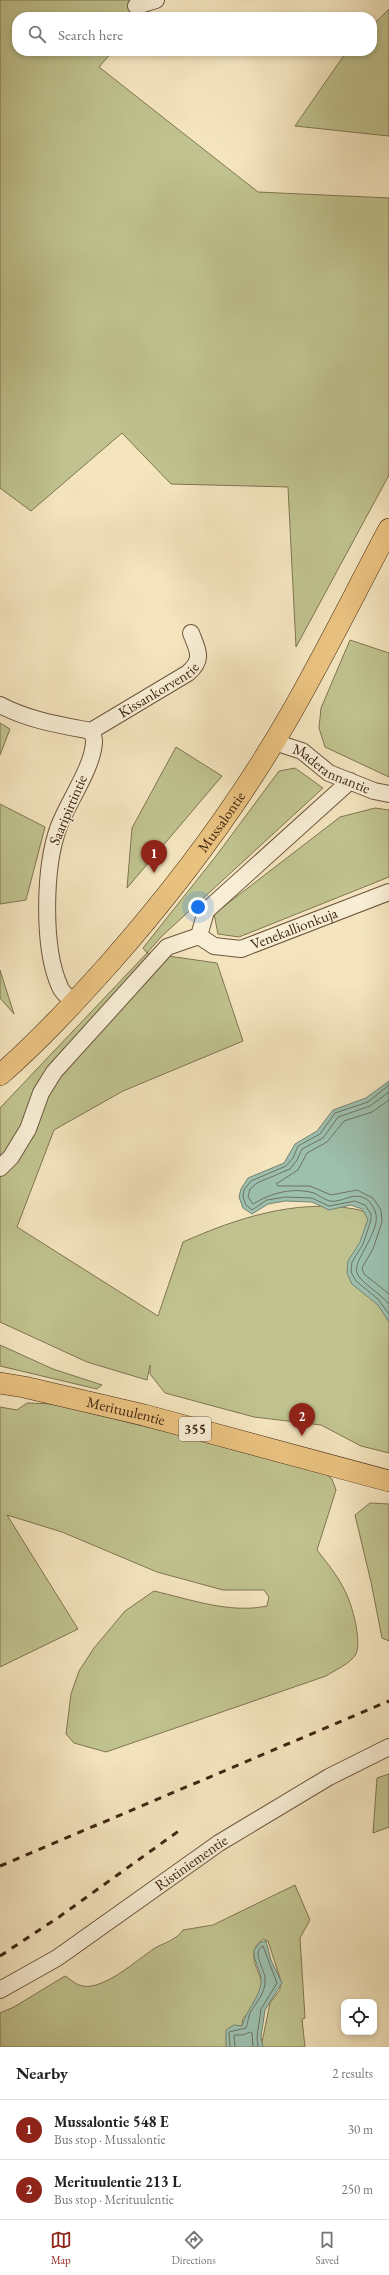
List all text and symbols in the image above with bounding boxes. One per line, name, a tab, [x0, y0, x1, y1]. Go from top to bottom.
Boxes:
search box	[12, 12, 377, 56]
icon: search	[26, 23, 48, 45]
text: Search here	[58, 25, 123, 44]
street label: Kissankorventie	[114, 658, 203, 722]
street label: Maderannantie	[290, 739, 373, 798]
street label: Saaripirtintie	[44, 772, 91, 848]
street label: Mussalontie	[193, 787, 249, 856]
pin: 1	[141, 840, 167, 873]
your location	[188, 897, 208, 917]
street label: Venekallionkuja	[248, 903, 340, 953]
street label: Merituulentie	[85, 1392, 167, 1429]
pin: 2	[289, 1403, 315, 1436]
road number: 355	[179, 1417, 211, 1441]
street label: Ristiniementie	[151, 1830, 231, 1895]
map controls	[341, 1999, 377, 2035]
button: locate	[341, 1999, 377, 2035]
text: Nearby	[16, 2062, 68, 2084]
text: 2 results	[332, 2065, 373, 2082]
text: Mussalontie 548 E	[54, 2112, 169, 2131]
text: 1	[26, 2121, 32, 2138]
text: 30 m	[348, 2121, 373, 2138]
text: Bus stop · Mussalontie	[54, 2131, 165, 2148]
text: Merituulentie 213 L	[54, 2172, 181, 2191]
text: 2	[26, 2181, 32, 2198]
text: 250 m	[342, 2181, 373, 2198]
text: Bus stop · Merituulentie	[54, 2191, 174, 2208]
tab: Map	[50, 2229, 72, 2267]
tab: Directions	[172, 2229, 216, 2267]
tab: Saved	[316, 2229, 339, 2267]

